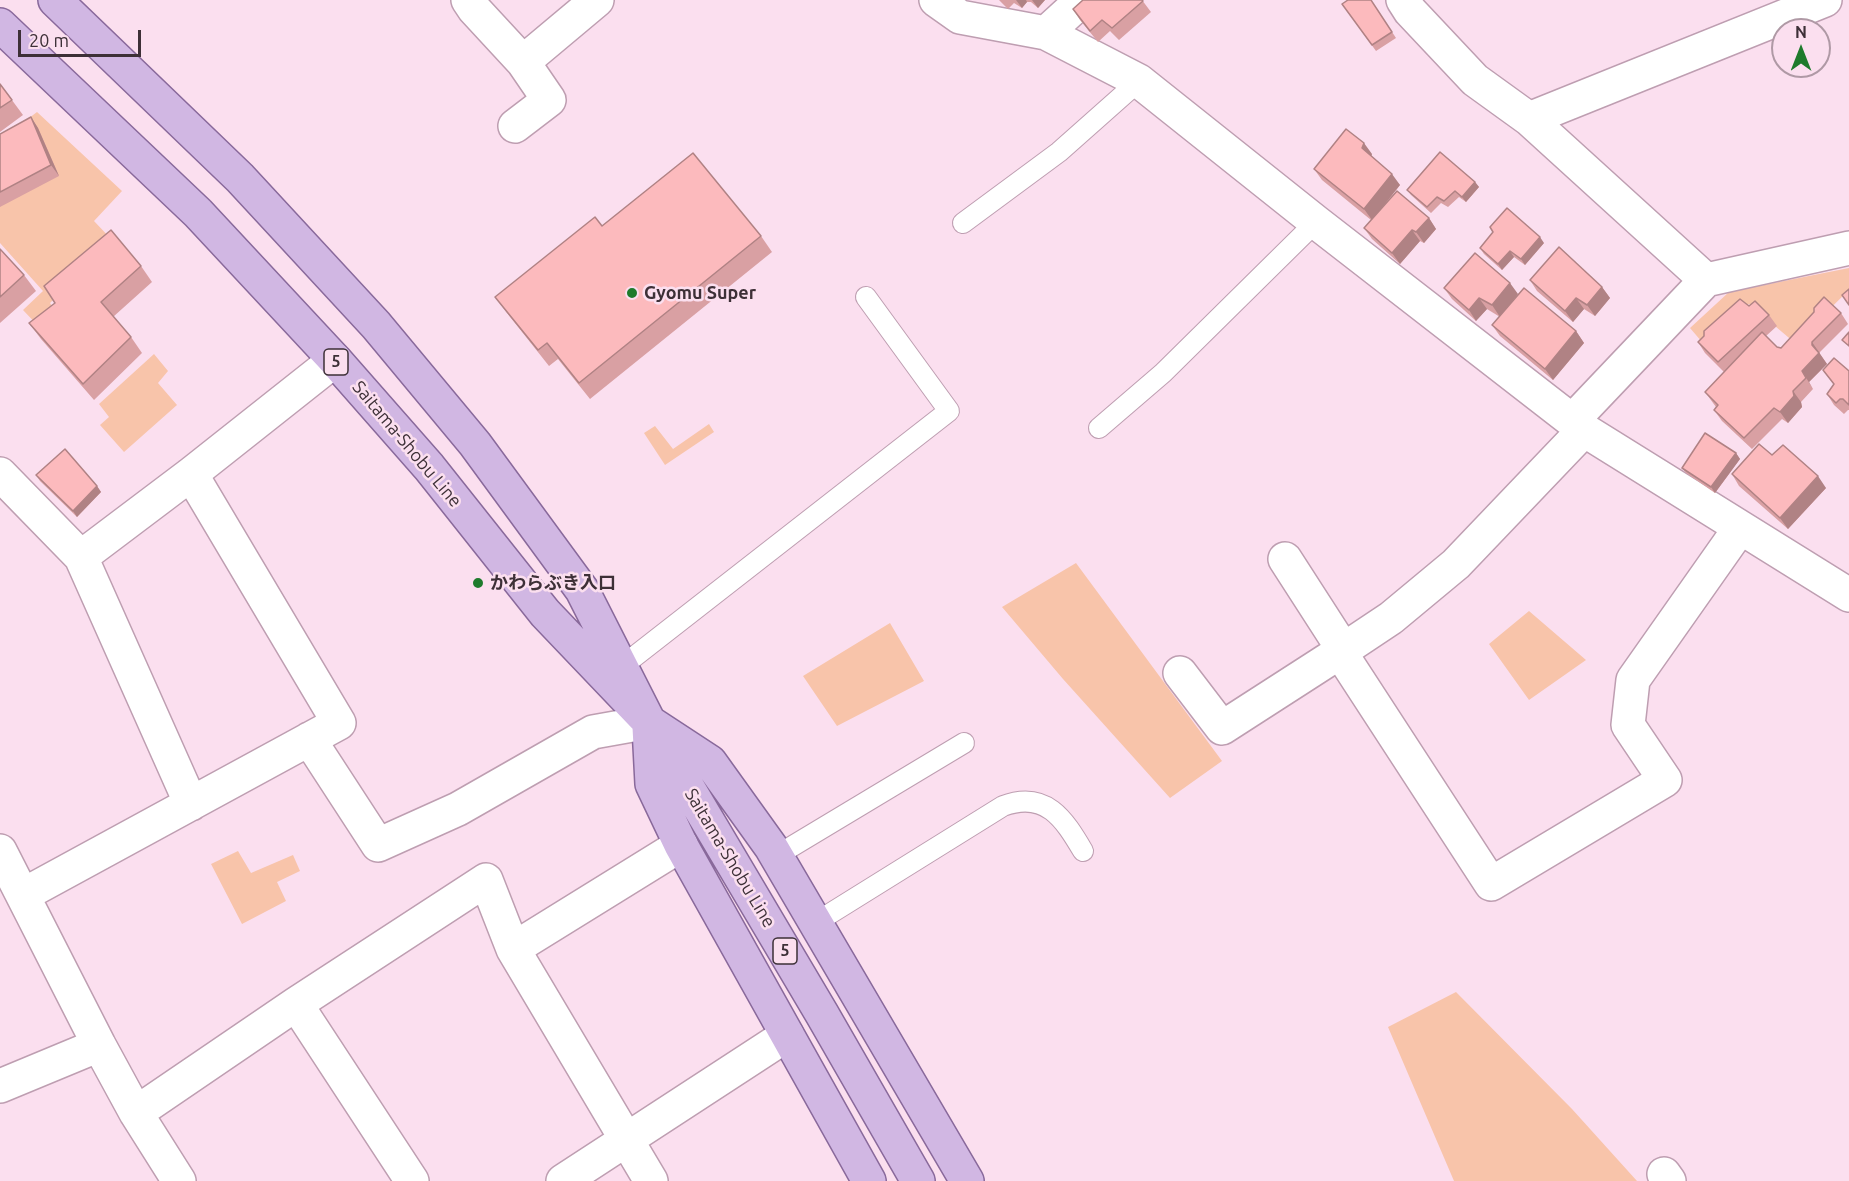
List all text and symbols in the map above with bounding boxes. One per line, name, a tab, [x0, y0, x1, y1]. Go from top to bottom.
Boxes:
scale bar	[21, 18, 144, 56]
north arrow	[1771, 18, 1831, 78]
text: N	[1795, 23, 1807, 41]
text: 20 m	[29, 30, 69, 50]
place label: Gyomu Super	[644, 282, 756, 304]
marker: Gyomu Super	[625, 286, 639, 300]
road number: 5	[324, 349, 348, 375]
street label: Saitama-Shobu Line	[348, 376, 466, 512]
place label: かわらぶき入口	[490, 572, 616, 594]
marker: かわらぶき入口	[471, 576, 485, 590]
street label: Saitama-Shobu Line	[680, 785, 780, 931]
road number: 5	[773, 938, 797, 964]

